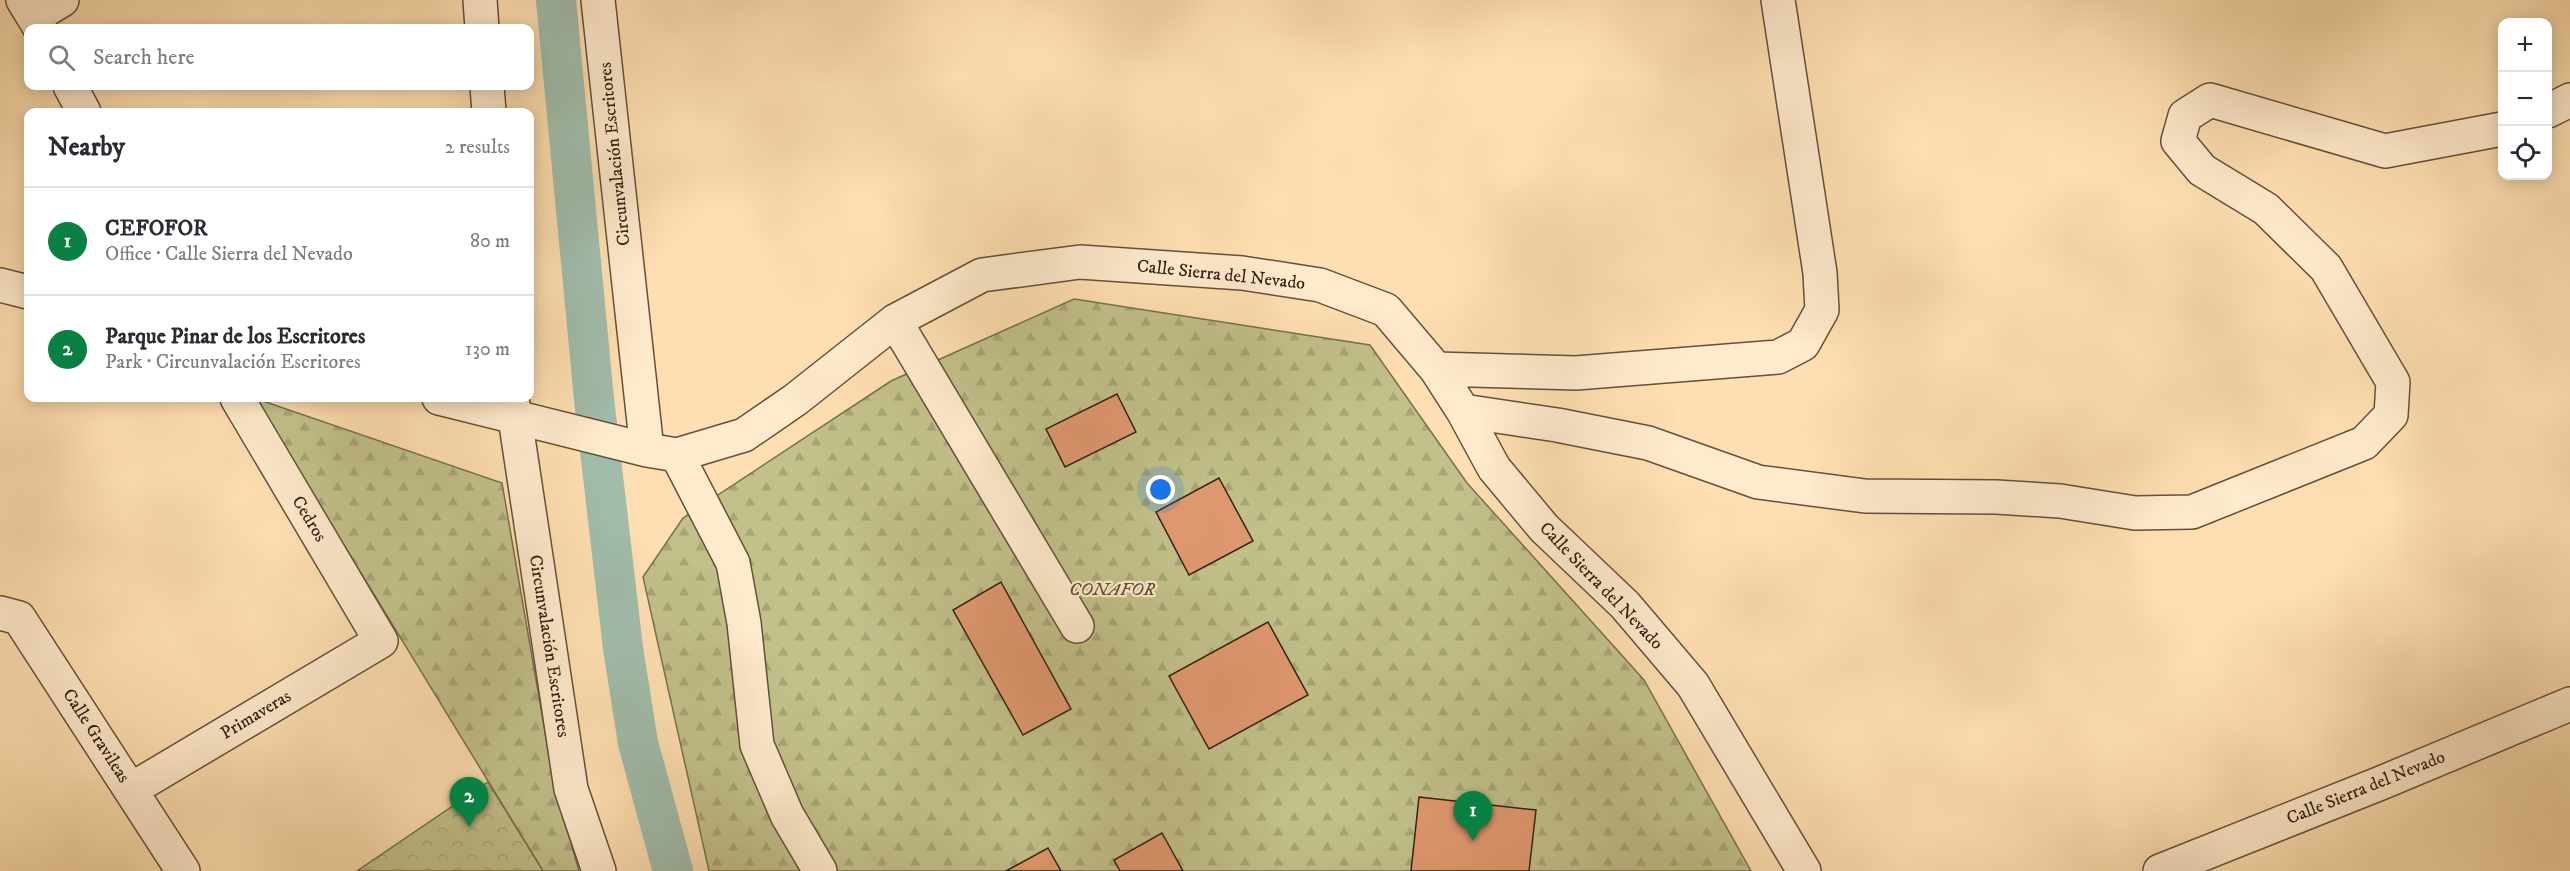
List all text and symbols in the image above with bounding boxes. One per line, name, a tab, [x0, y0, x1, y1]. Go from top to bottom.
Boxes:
map controls	[2498, 18, 2552, 180]
button: +	[2498, 18, 2552, 72]
search box	[24, 24, 534, 90]
icon: search	[45, 41, 78, 74]
text: Search here	[93, 44, 195, 71]
street label: Circunvalación Escritores	[594, 61, 636, 247]
button: −	[2498, 72, 2552, 126]
button: locate	[2498, 126, 2552, 180]
text: Nearby	[48, 131, 125, 164]
text: 2 results	[445, 135, 510, 160]
text: CEFOFOR	[105, 215, 208, 242]
text: 1	[64, 229, 71, 254]
text: 80 m	[470, 229, 510, 254]
text: Office · Calle Sierra del Nevado	[105, 242, 353, 267]
street label: Calle Sierra del Nevado	[1136, 255, 1306, 295]
text: Parque Pinar de los Escritores	[105, 323, 365, 350]
text: 2	[63, 337, 72, 362]
text: 130 m	[465, 337, 510, 362]
text: Park · Circunvalación Escritores	[105, 350, 361, 375]
your location	[1146, 475, 1175, 504]
street label: Cedros	[287, 492, 331, 546]
street label: Calle Sierra del Nevado	[1534, 518, 1668, 655]
street label: Circunvalación Escritores	[524, 553, 574, 739]
park label: CONAFOR	[1069, 579, 1155, 601]
street label: Calle Gravileas	[57, 685, 135, 787]
street label: Primaveras	[217, 685, 295, 745]
street label: Calle Sierra del Nevado	[2284, 746, 2449, 830]
pin: 2	[450, 778, 488, 827]
pin: 1	[1454, 792, 1492, 841]

